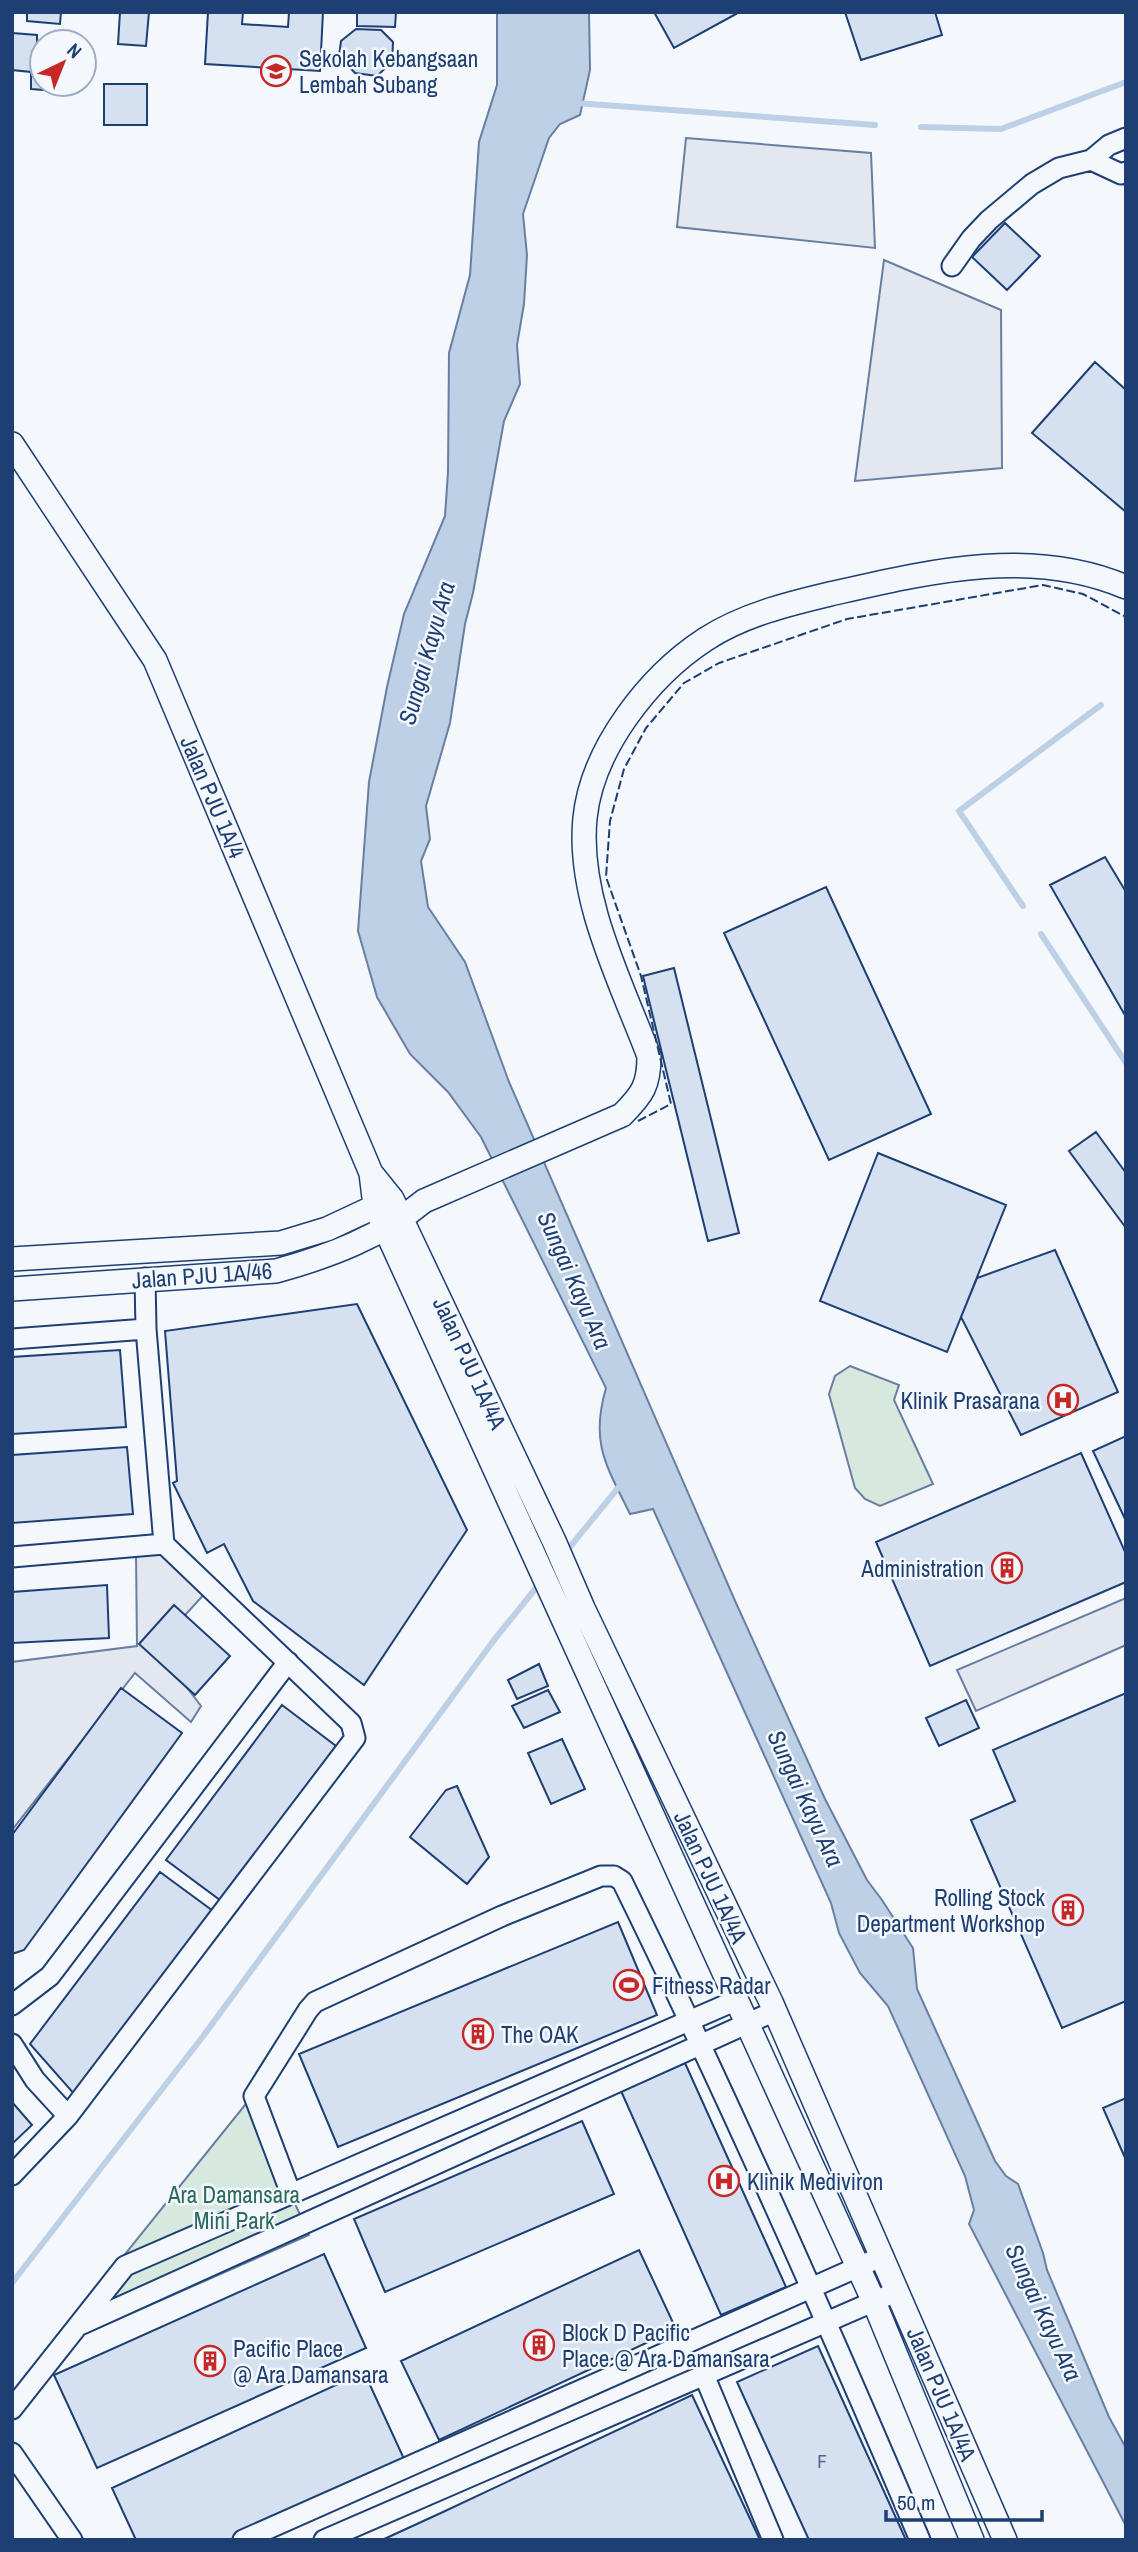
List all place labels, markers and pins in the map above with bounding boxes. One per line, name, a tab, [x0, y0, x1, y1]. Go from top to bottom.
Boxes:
place label: Sekolah Kebangsaan Lembah Subang	[299, 43, 478, 100]
school or university icon: Sekolah Kebangsaan Lembah Subang	[259, 54, 293, 88]
hospital icon: Klinik Prasarana	[1046, 1383, 1080, 1417]
place label: Klinik Prasarana	[901, 1385, 1041, 1416]
building icon: Administration	[990, 1551, 1024, 1585]
place label: Administration	[860, 1553, 984, 1584]
place label: Rolling Stock Department Workshop	[857, 1882, 1046, 1939]
building icon: Rolling Stock Department Workshop	[1051, 1893, 1085, 1927]
sports icon: Fitness Radar	[612, 1968, 646, 2002]
place label: Fitness Radar	[652, 1970, 771, 2001]
building icon: The OAK	[461, 2017, 495, 2051]
place label: The OAK	[501, 2019, 579, 2050]
hospital icon: Klinik Mediviron	[707, 2164, 741, 2198]
place label: Klinik Mediviron	[747, 2166, 883, 2197]
place label: Block D Pacific Place @ Ara Damansara	[562, 2317, 770, 2374]
building icon: Block D Pacific Place @ Ara Damansara	[522, 2328, 556, 2362]
place label: Pacific Place @ Ara Damansara	[233, 2333, 389, 2390]
building icon: Pacific Place @ Ara Damansara	[193, 2344, 227, 2378]

